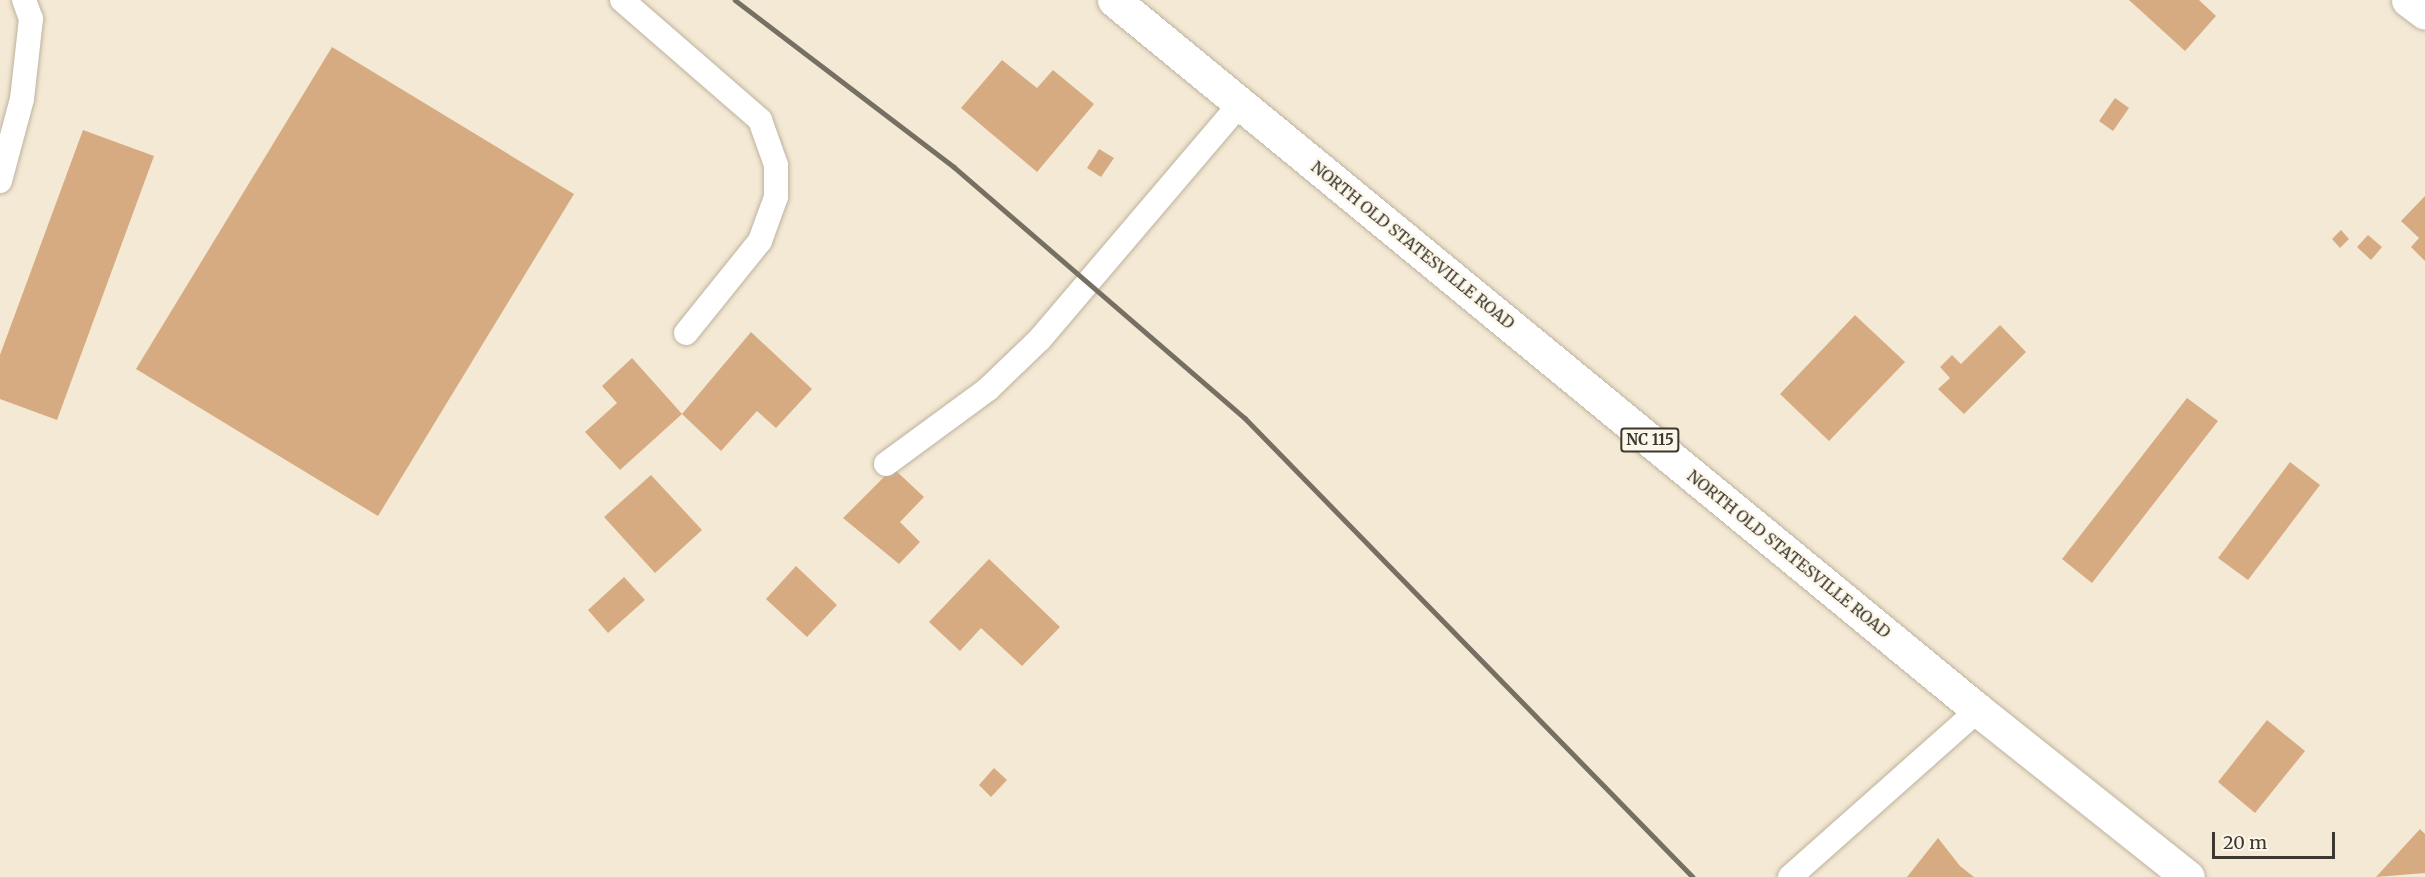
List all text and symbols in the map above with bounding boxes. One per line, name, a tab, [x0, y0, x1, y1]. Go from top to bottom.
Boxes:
street label: NORTH OLD STATESVILLE ROAD	[1308, 157, 1518, 333]
road number: NC 115	[1620, 428, 1680, 452]
street label: NORTH OLD STATESVILLE ROAD	[1684, 466, 1894, 642]
scale bar	[2215, 820, 2338, 858]
text: 20 m	[2223, 831, 2267, 854]

